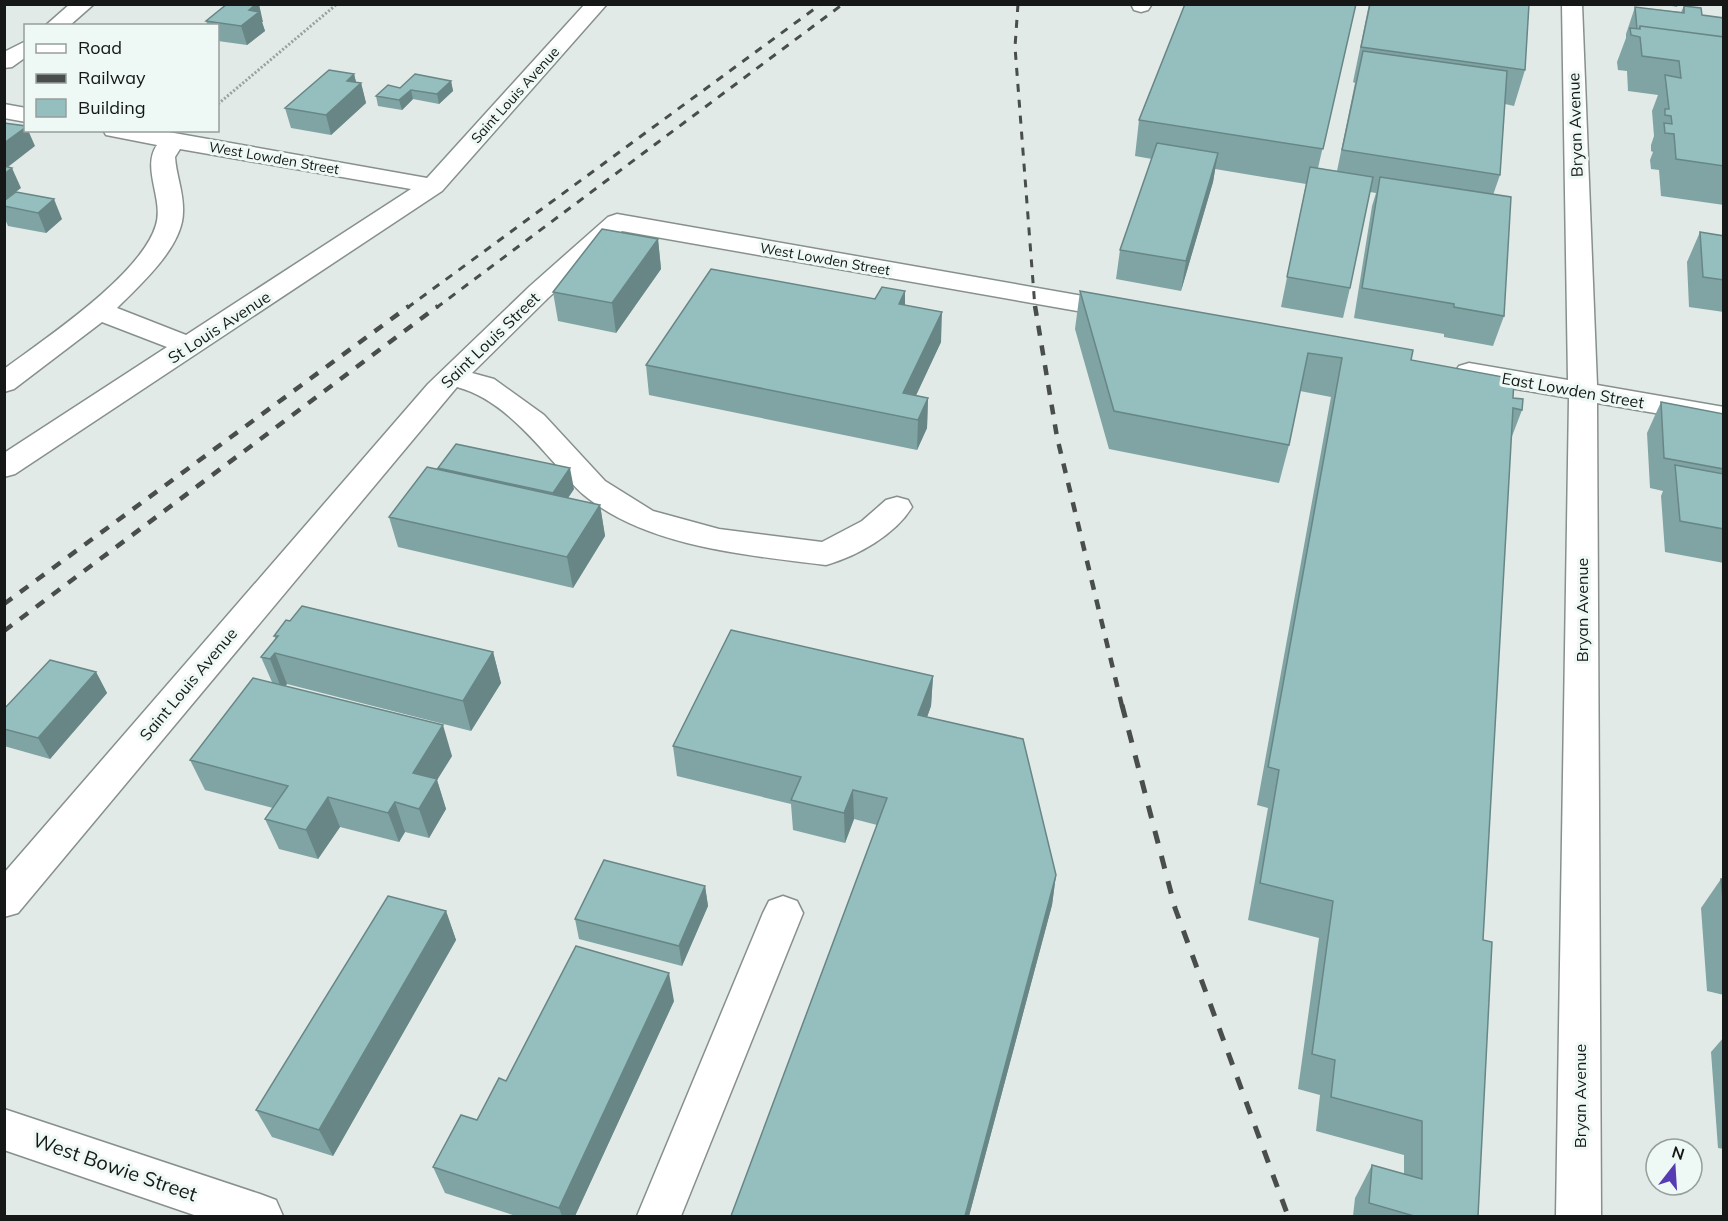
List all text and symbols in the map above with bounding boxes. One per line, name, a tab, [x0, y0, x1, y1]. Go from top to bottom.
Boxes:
legend	[24, 24, 219, 132]
text: Road	[78, 36, 122, 59]
street label: Saint Louis Avenue	[467, 43, 563, 147]
text: Railway	[78, 66, 146, 89]
street label: Bryan Avenue	[1563, 72, 1587, 178]
text: Building	[78, 96, 146, 119]
street label: West Lowden Street	[207, 138, 341, 178]
street label: West Lowden Street	[758, 239, 892, 279]
street label: St Louis Avenue	[164, 286, 274, 368]
street label: Saint Louis Street	[436, 287, 544, 392]
street label: East Lowden Street	[1500, 368, 1646, 412]
street label: Bryan Avenue	[1572, 558, 1592, 662]
street label: Saint Louis Avenue	[135, 623, 241, 745]
street label: Bryan Avenue	[1570, 1044, 1590, 1148]
street label: West Bowie Street	[30, 1127, 201, 1206]
north arrow	[1644, 1137, 1704, 1197]
text: N	[1670, 1141, 1687, 1164]

